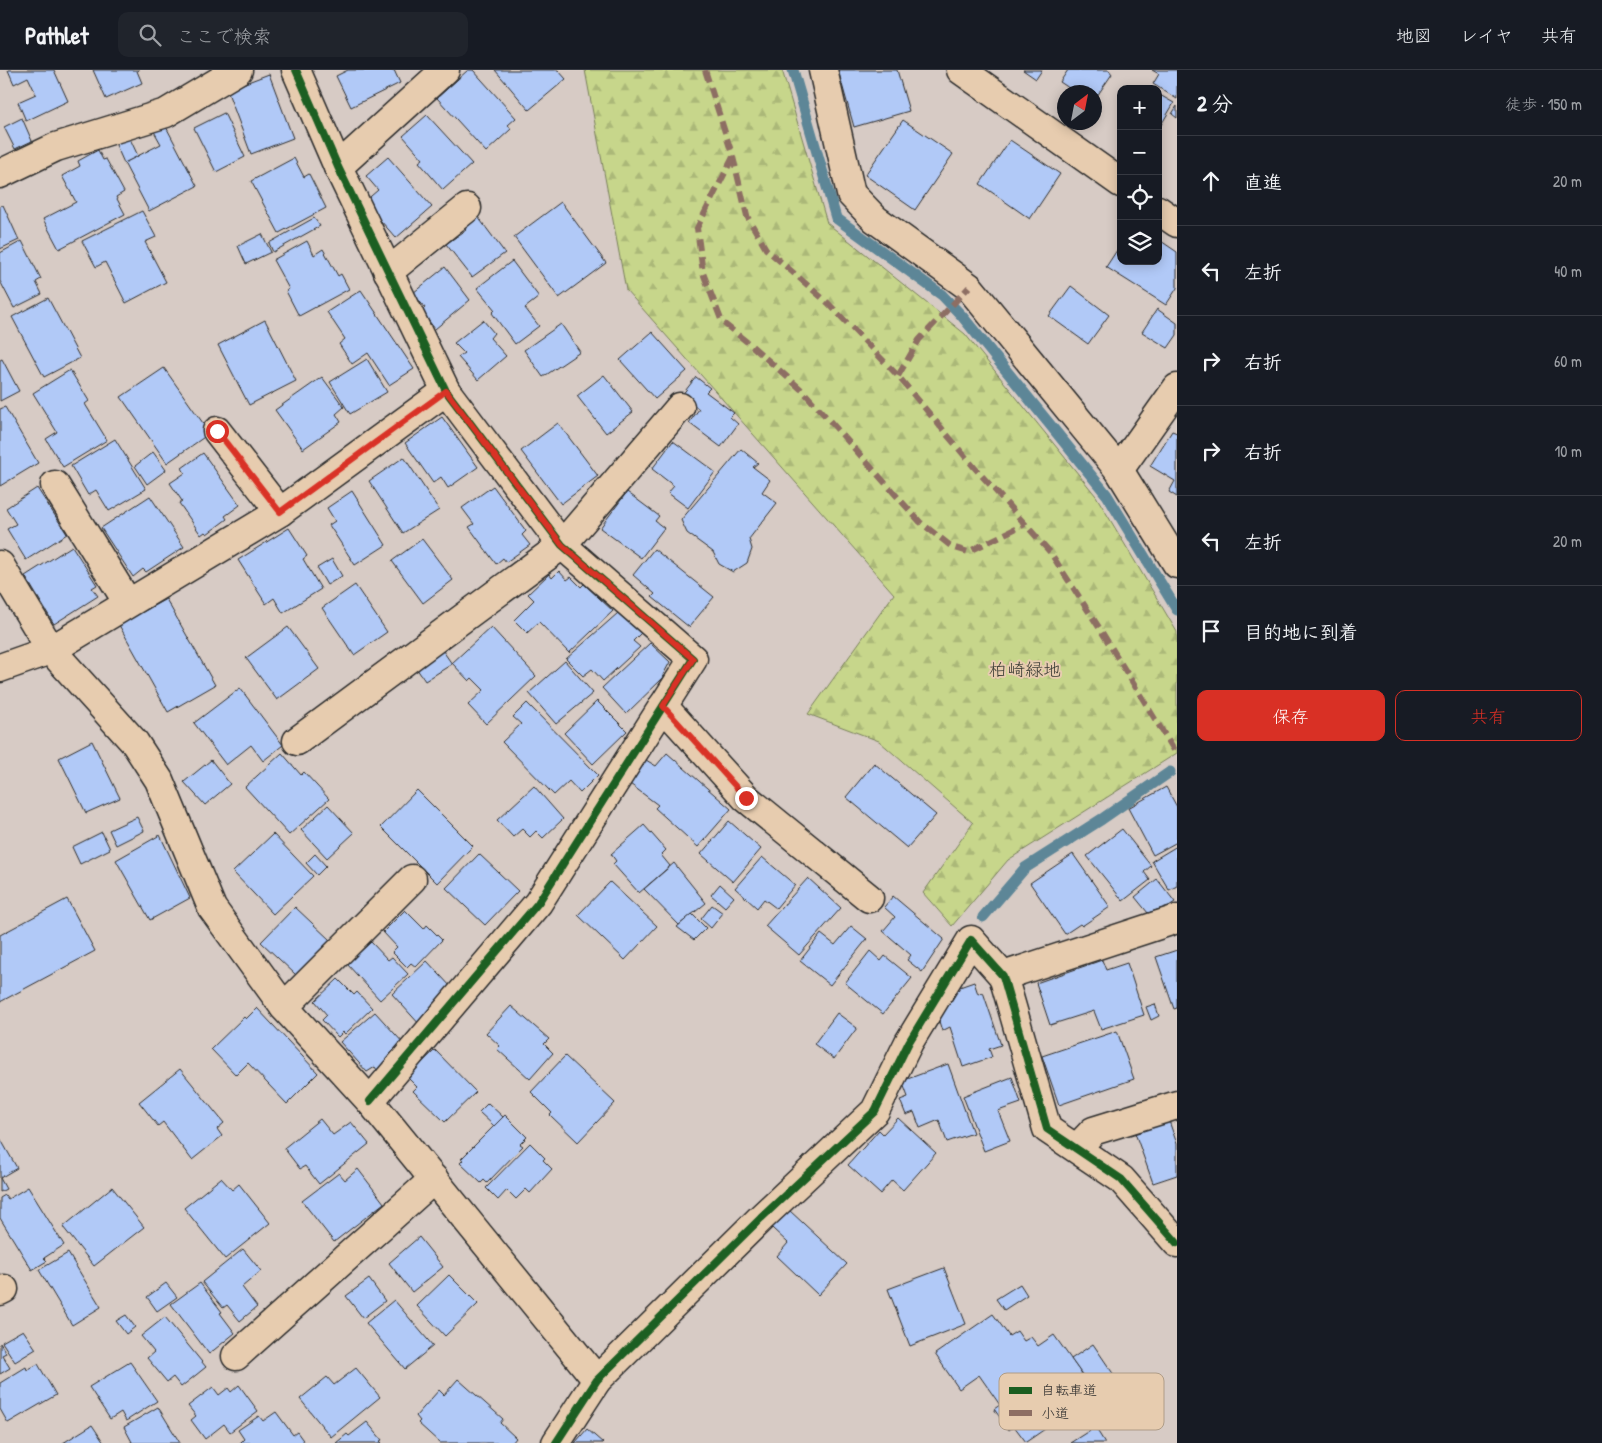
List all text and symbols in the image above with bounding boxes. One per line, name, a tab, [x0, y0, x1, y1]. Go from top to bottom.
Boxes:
search box	[118, 12, 468, 57]
text: Pathlet	[25, 19, 88, 51]
icon: search	[136, 21, 164, 49]
text: ここで検索	[176, 23, 272, 49]
text: 地図	[1396, 23, 1432, 48]
text: レイヤ	[1460, 23, 1513, 48]
text: 共有	[1541, 23, 1577, 48]
north arrow	[1057, 85, 1102, 130]
map controls	[1117, 85, 1162, 265]
button: +	[1117, 85, 1162, 130]
text: 2 分	[1197, 89, 1233, 118]
text: 徒歩 · 150 m	[1505, 93, 1582, 115]
button: −	[1117, 130, 1162, 175]
icon: ahead	[1197, 167, 1225, 195]
text: 直進	[1244, 169, 1282, 195]
text: 20 m	[1553, 170, 1582, 192]
button: locate	[1117, 175, 1162, 220]
button: layers	[1117, 220, 1162, 265]
icon: left	[1197, 257, 1225, 285]
text: 左折	[1244, 259, 1282, 285]
text: 40 m	[1554, 260, 1582, 282]
icon: right	[1197, 347, 1225, 375]
text: 右折	[1244, 349, 1282, 375]
text: 60 m	[1554, 350, 1582, 372]
route start	[206, 420, 229, 443]
icon: right	[1197, 437, 1225, 465]
text: 右折	[1244, 439, 1282, 465]
text: 10 m	[1554, 440, 1582, 462]
icon: left	[1197, 527, 1225, 555]
text: 左折	[1244, 529, 1282, 555]
text: 20 m	[1553, 530, 1582, 552]
icon: arrive	[1197, 617, 1225, 645]
text: 目的地に到着	[1244, 619, 1358, 645]
park label: 柏崎緑地	[989, 657, 1061, 682]
button: 保存	[1197, 690, 1385, 741]
button: 共有	[1395, 690, 1582, 741]
route end	[735, 787, 758, 810]
legend	[999, 1373, 1164, 1430]
text: 自転車道	[1041, 1380, 1097, 1399]
text: 小道	[1041, 1403, 1069, 1422]

